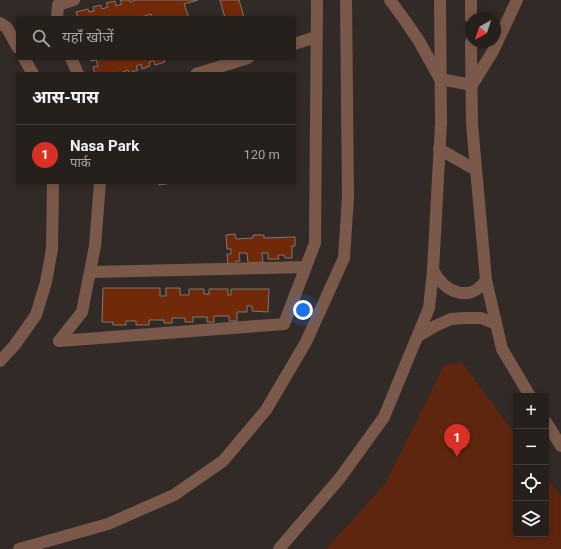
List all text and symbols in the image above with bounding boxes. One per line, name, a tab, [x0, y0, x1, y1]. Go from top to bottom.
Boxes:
north arrow	[465, 12, 501, 48]
search box	[16, 16, 296, 60]
icon: search	[30, 27, 52, 49]
text: यहाँ खोजें	[62, 28, 114, 46]
text: आस-पास	[32, 87, 99, 107]
text: Nasa Park	[70, 137, 139, 155]
text: 1	[41, 147, 49, 162]
text: 120 m	[243, 147, 280, 162]
text: पार्क	[70, 155, 91, 170]
your location	[293, 300, 313, 320]
map controls	[513, 393, 549, 537]
button: +	[513, 393, 549, 429]
pin: 1	[444, 424, 470, 457]
button: −	[513, 429, 549, 465]
button: locate	[513, 465, 549, 501]
button: layers	[513, 501, 549, 537]

